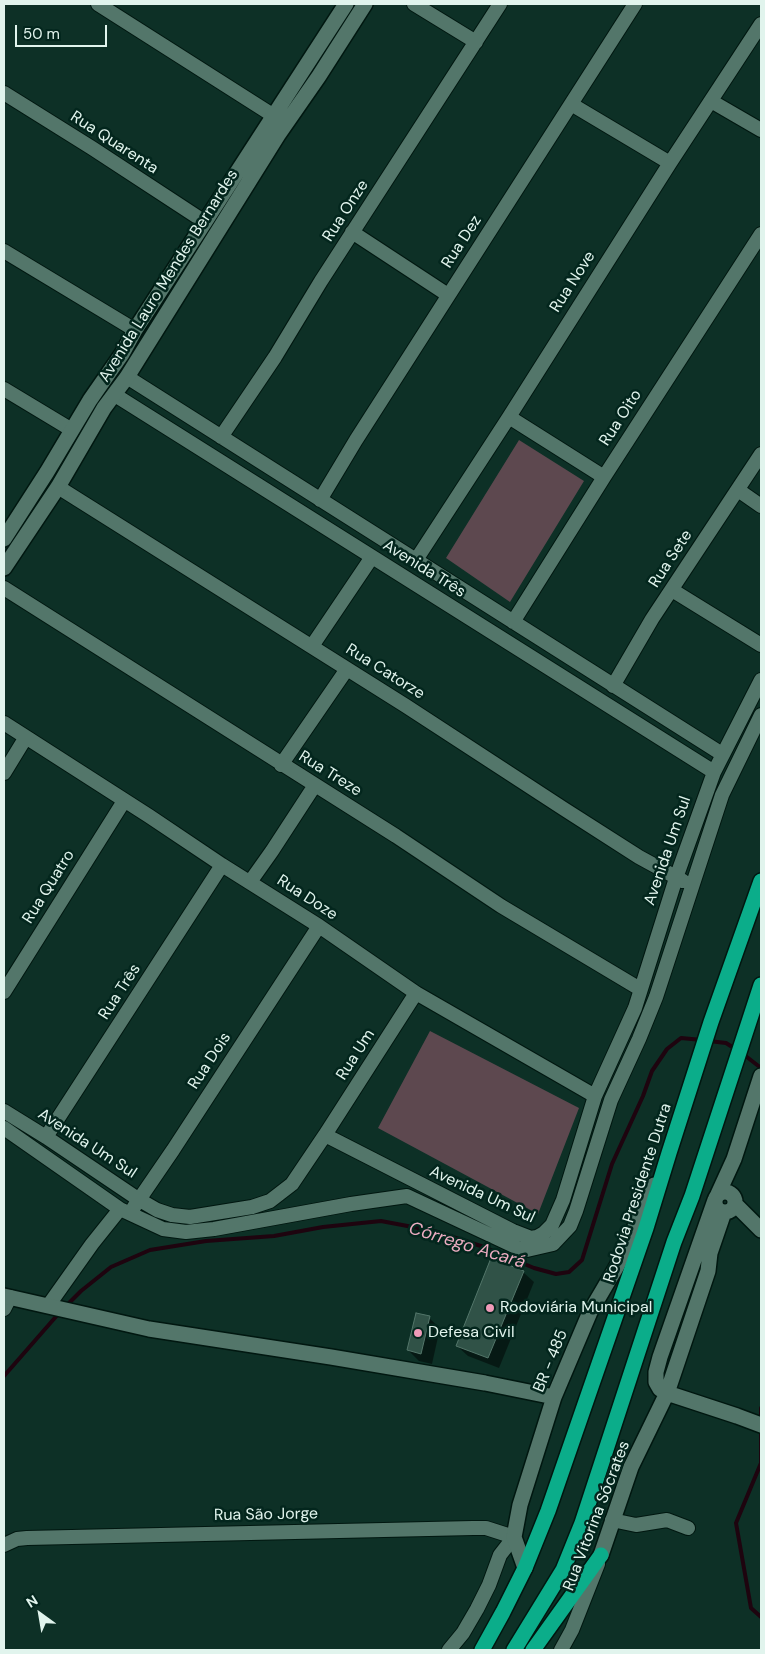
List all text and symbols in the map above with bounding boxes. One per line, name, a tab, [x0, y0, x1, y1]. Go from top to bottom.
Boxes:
scale bar	[18, 15, 110, 47]
text: 50 m	[23, 24, 60, 44]
street label: Rua Quarenta	[67, 108, 161, 178]
street label: Avenida Lauro Mendes Bernardes	[95, 166, 243, 386]
street label: Rua Onze	[319, 177, 373, 245]
street label: Rua Dez	[438, 212, 486, 272]
street label: Rua Nove	[546, 248, 600, 316]
street label: Rua Oito	[596, 386, 646, 450]
street label: Rua Sete	[645, 527, 697, 591]
street label: Avenida Três	[379, 536, 469, 602]
street label: Rua Catorze	[342, 640, 428, 704]
street label: Rua Treze	[295, 747, 365, 801]
street label: Avenida Um Sul	[640, 794, 696, 908]
street label: Rua Quatro	[19, 847, 79, 927]
street label: Rua Doze	[273, 871, 341, 925]
street label: Rua Três	[95, 961, 145, 1023]
street label: Rua Um	[333, 1026, 379, 1084]
street label: Rua Dois	[185, 1029, 235, 1093]
street label: Rodovia Presidente Dutra	[600, 1101, 676, 1285]
street label: Avenida Um Sul	[34, 1105, 140, 1183]
street label: Avenida Um Sul	[426, 1162, 538, 1228]
water label: Córrego Acará	[406, 1218, 528, 1274]
place label: Rodoviária Municipal	[500, 1298, 652, 1318]
marker: Rodoviária Municipal	[484, 1302, 496, 1314]
place label: Defesa Civil	[428, 1323, 514, 1343]
marker: Defesa Civil	[412, 1327, 424, 1339]
street label: BR - 485	[530, 1327, 572, 1395]
street label: Rua Vitorina Sócrates	[560, 1438, 634, 1594]
street label: Rua São Jorge	[214, 1504, 318, 1526]
north arrow	[15, 1589, 65, 1639]
text: N	[23, 1591, 41, 1612]

